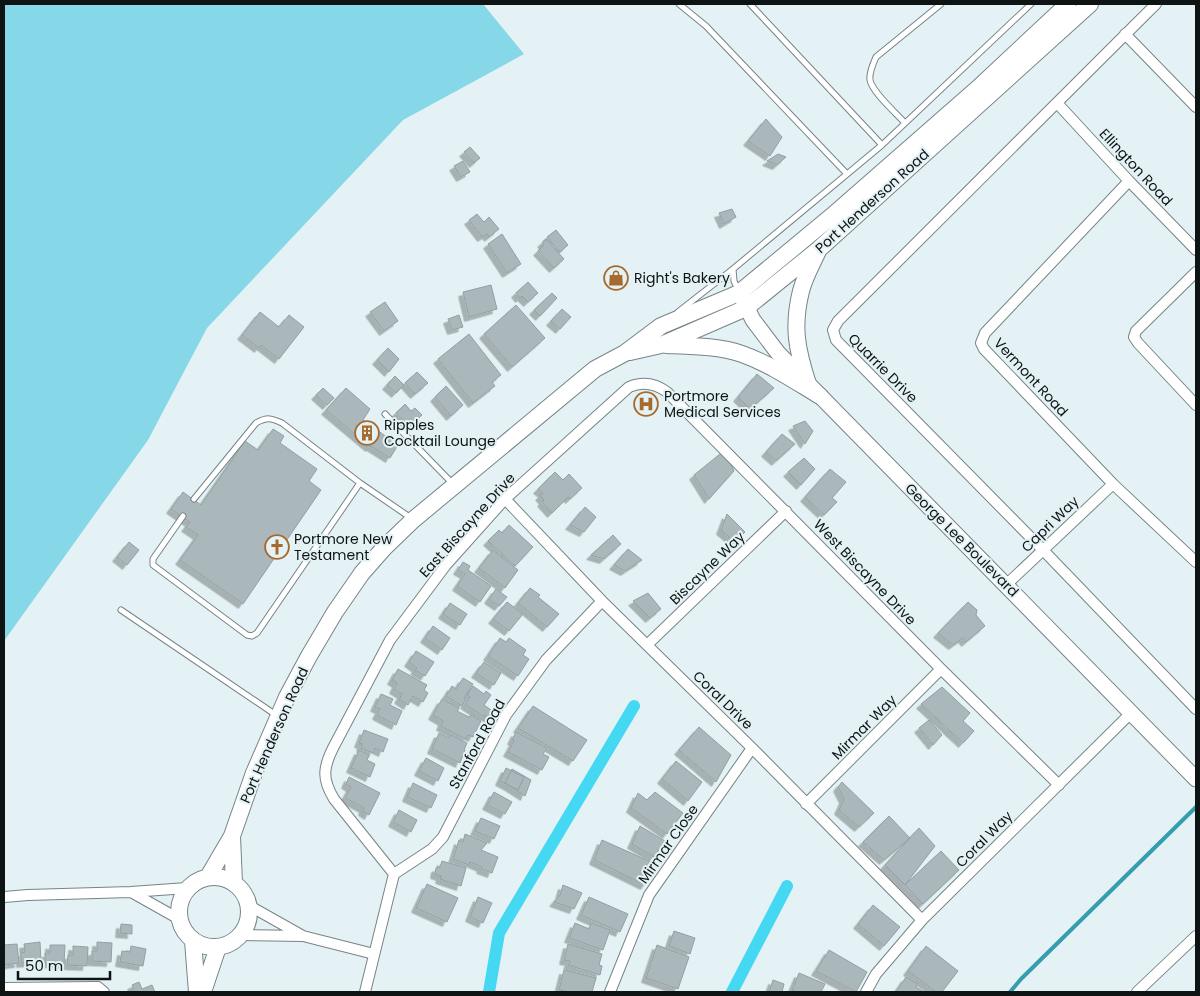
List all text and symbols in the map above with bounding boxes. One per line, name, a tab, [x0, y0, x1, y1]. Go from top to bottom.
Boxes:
street label: Ellington Road	[1095, 124, 1177, 210]
street label: Port Henderson Road	[811, 144, 933, 258]
shop icon: Right's Bakery	[603, 265, 629, 291]
place label: Right's Bakery	[634, 268, 730, 288]
street label: Quarrie Drive	[844, 329, 922, 407]
street label: Vermont Road	[989, 333, 1073, 421]
place label: Portmore Medical Services	[664, 386, 781, 422]
hospital icon: Portmore Medical Services	[633, 391, 659, 417]
place label: Ripples Cocktail Lounge	[384, 415, 496, 451]
building icon: Ripples Cocktail Lounge	[354, 420, 380, 446]
street label: East Biscayne Drive	[415, 468, 520, 582]
street label: George Lee Boulevard	[901, 479, 1023, 601]
street label: Capri Way	[1017, 491, 1083, 557]
street label: West Biscayne Drive	[809, 515, 921, 630]
street label: Biscayne Way	[665, 527, 749, 609]
place label: Portmore New Testament	[294, 529, 393, 565]
church icon: Portmore New Testament	[264, 534, 290, 560]
street label: Port Henderson Road	[235, 664, 313, 806]
street label: Coral Drive	[688, 666, 758, 734]
street label: Mirmar Way	[827, 690, 901, 764]
street label: Stanford Road	[444, 695, 510, 793]
street label: Mirmar Close	[633, 800, 703, 888]
street label: Coral Way	[951, 806, 1017, 872]
scale bar	[18, 948, 110, 980]
text: 50 m	[25, 955, 63, 976]

